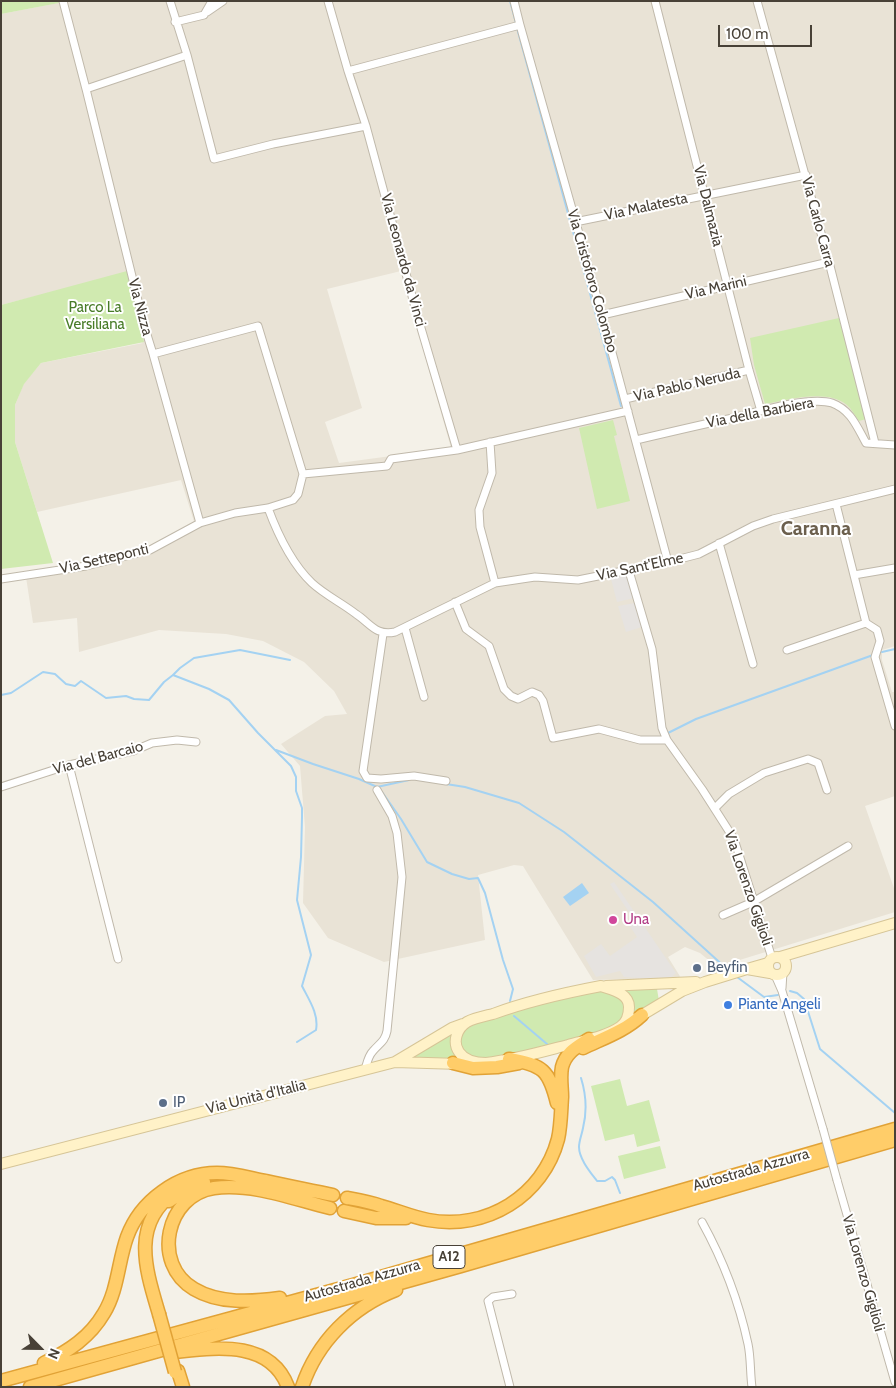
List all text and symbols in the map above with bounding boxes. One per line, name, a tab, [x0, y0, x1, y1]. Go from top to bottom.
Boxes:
scale bar	[721, 15, 815, 47]
text: 100 m	[726, 25, 768, 43]
street label: Via Dalmazia	[689, 164, 727, 248]
street label: Via Carlo Carra	[797, 175, 839, 269]
street label: Via Malatesta	[603, 189, 689, 225]
street label: Via Leonardo da Vinci	[377, 191, 429, 329]
street label: Via Cristoforo Colombo	[563, 207, 621, 355]
street label: Via Marini	[684, 272, 748, 304]
street label: Via Nizza	[124, 276, 156, 338]
park label: Parco La Versiliana	[65, 299, 125, 334]
street label: Via Pablo Neruda	[632, 364, 742, 406]
street label: Via della Barbiera	[705, 394, 815, 432]
district label: Caranna	[781, 517, 851, 541]
street label: Via Setteponti	[58, 540, 150, 578]
street label: Via Sant'Elme	[595, 549, 685, 585]
street label: Via del Barcaio	[51, 737, 145, 779]
street label: Via Lorenzo Giglioli	[720, 828, 776, 948]
place label: Una	[623, 911, 649, 929]
marker: Una	[607, 914, 619, 926]
place label: Beyfin	[707, 959, 748, 977]
marker: Beyfin	[691, 962, 703, 974]
place label: Piante Angeli	[738, 996, 821, 1014]
marker: Piante Angeli	[722, 999, 734, 1011]
street label: Via Unità d'Italia	[204, 1076, 308, 1118]
place label: IP	[173, 1094, 185, 1112]
marker: IP	[157, 1097, 169, 1109]
street label: Autostrada Azzurra	[691, 1145, 811, 1195]
street label: Via Lorenzo Giglioli	[838, 1213, 888, 1333]
road number: A12	[433, 1246, 465, 1268]
street label: Autostrada Azzurra	[302, 1256, 422, 1306]
north arrow	[15, 1323, 65, 1373]
text: N	[44, 1346, 64, 1362]

